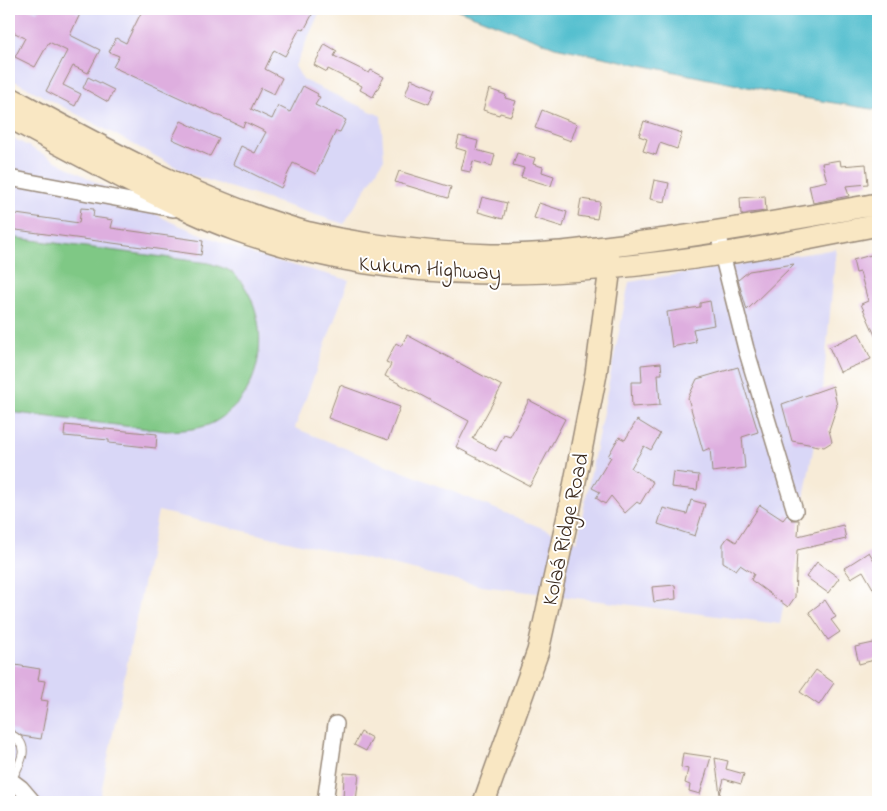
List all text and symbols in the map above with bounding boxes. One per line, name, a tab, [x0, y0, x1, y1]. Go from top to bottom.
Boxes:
street label: Kukum Highway	[357, 249, 502, 292]
street label: Kolaá Ridge Road	[535, 450, 600, 609]

